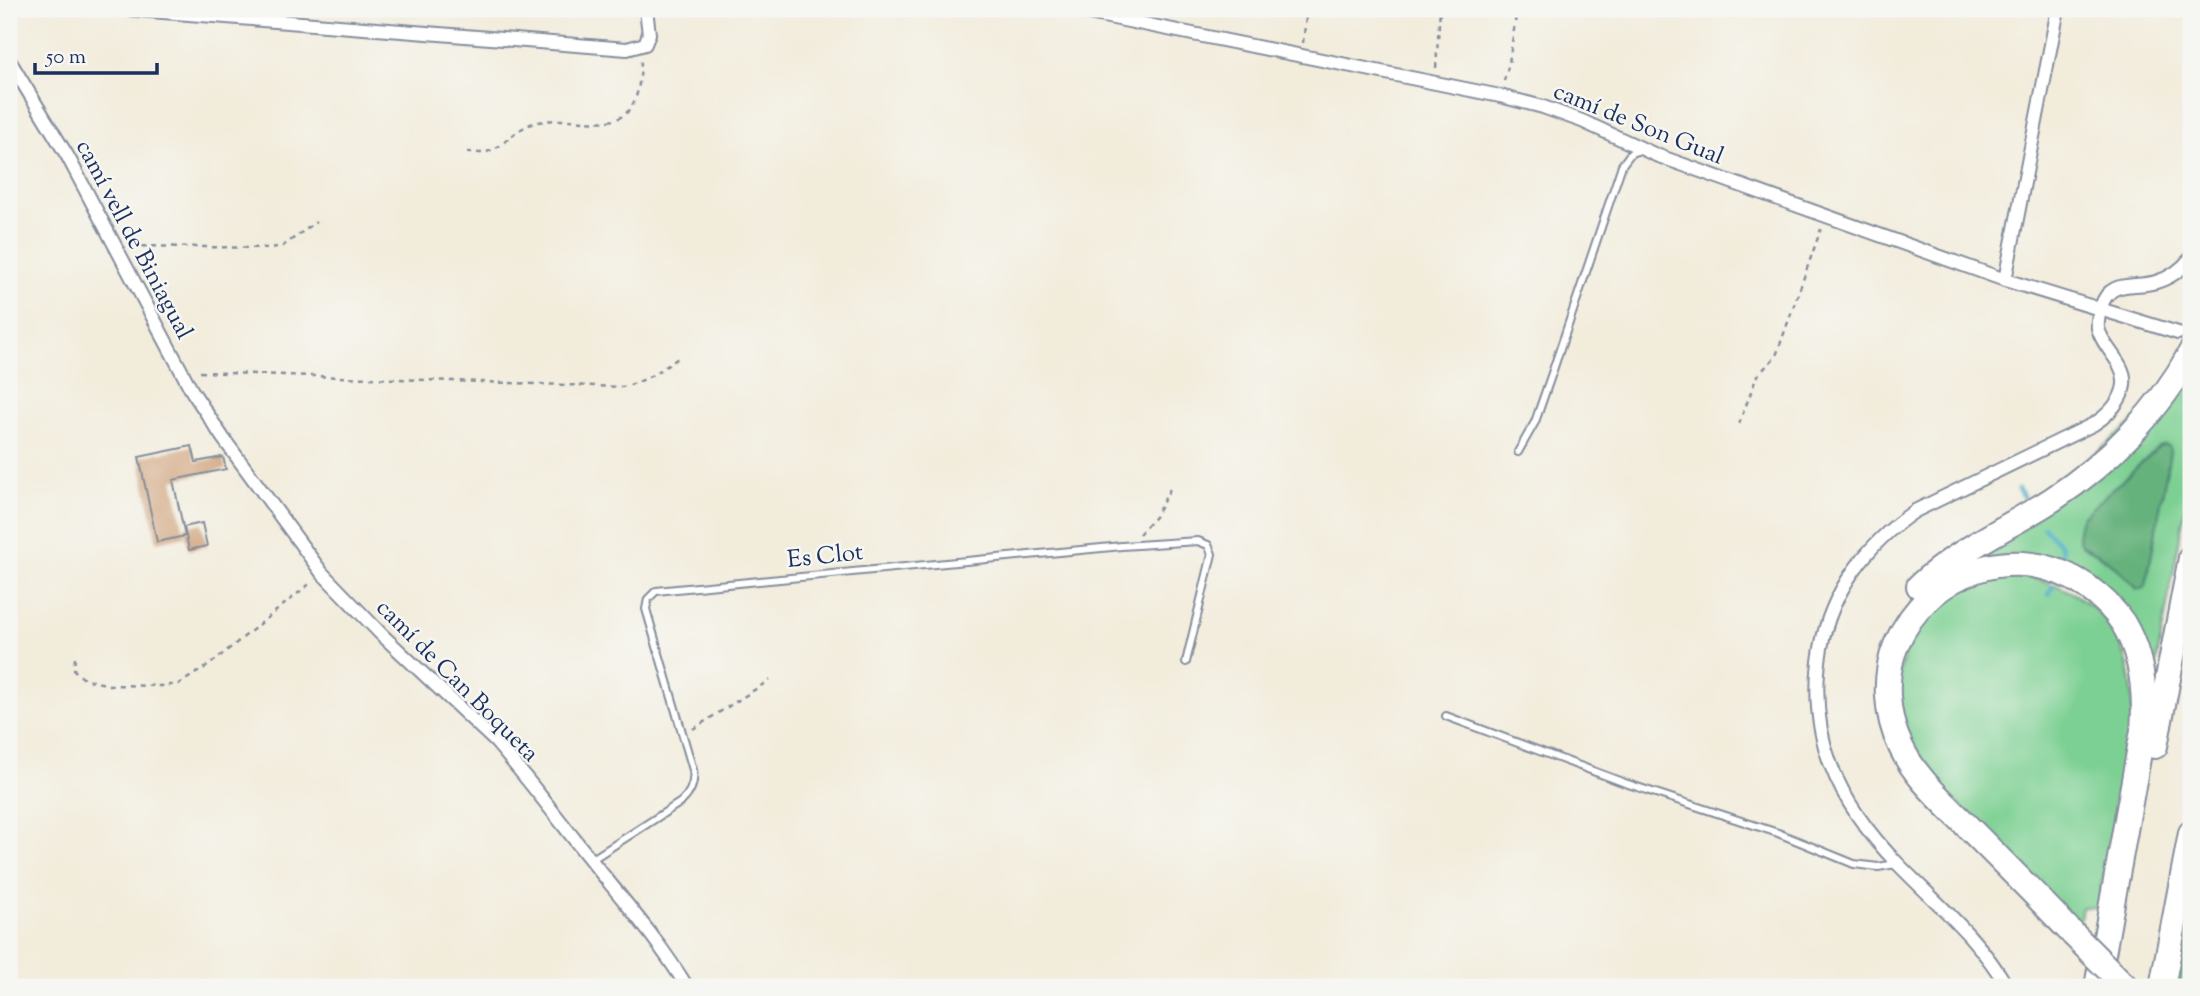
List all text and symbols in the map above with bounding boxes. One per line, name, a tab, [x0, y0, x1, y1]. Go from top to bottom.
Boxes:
scale bar	[35, 32, 158, 76]
text: 50 m	[45, 43, 86, 73]
street label: camí de Son Gual	[1548, 75, 1729, 175]
street label: camí vell de Biniagual	[66, 134, 200, 346]
street label: Es Clot	[786, 536, 865, 578]
street label: camí de Can Boqueta	[367, 592, 546, 771]

